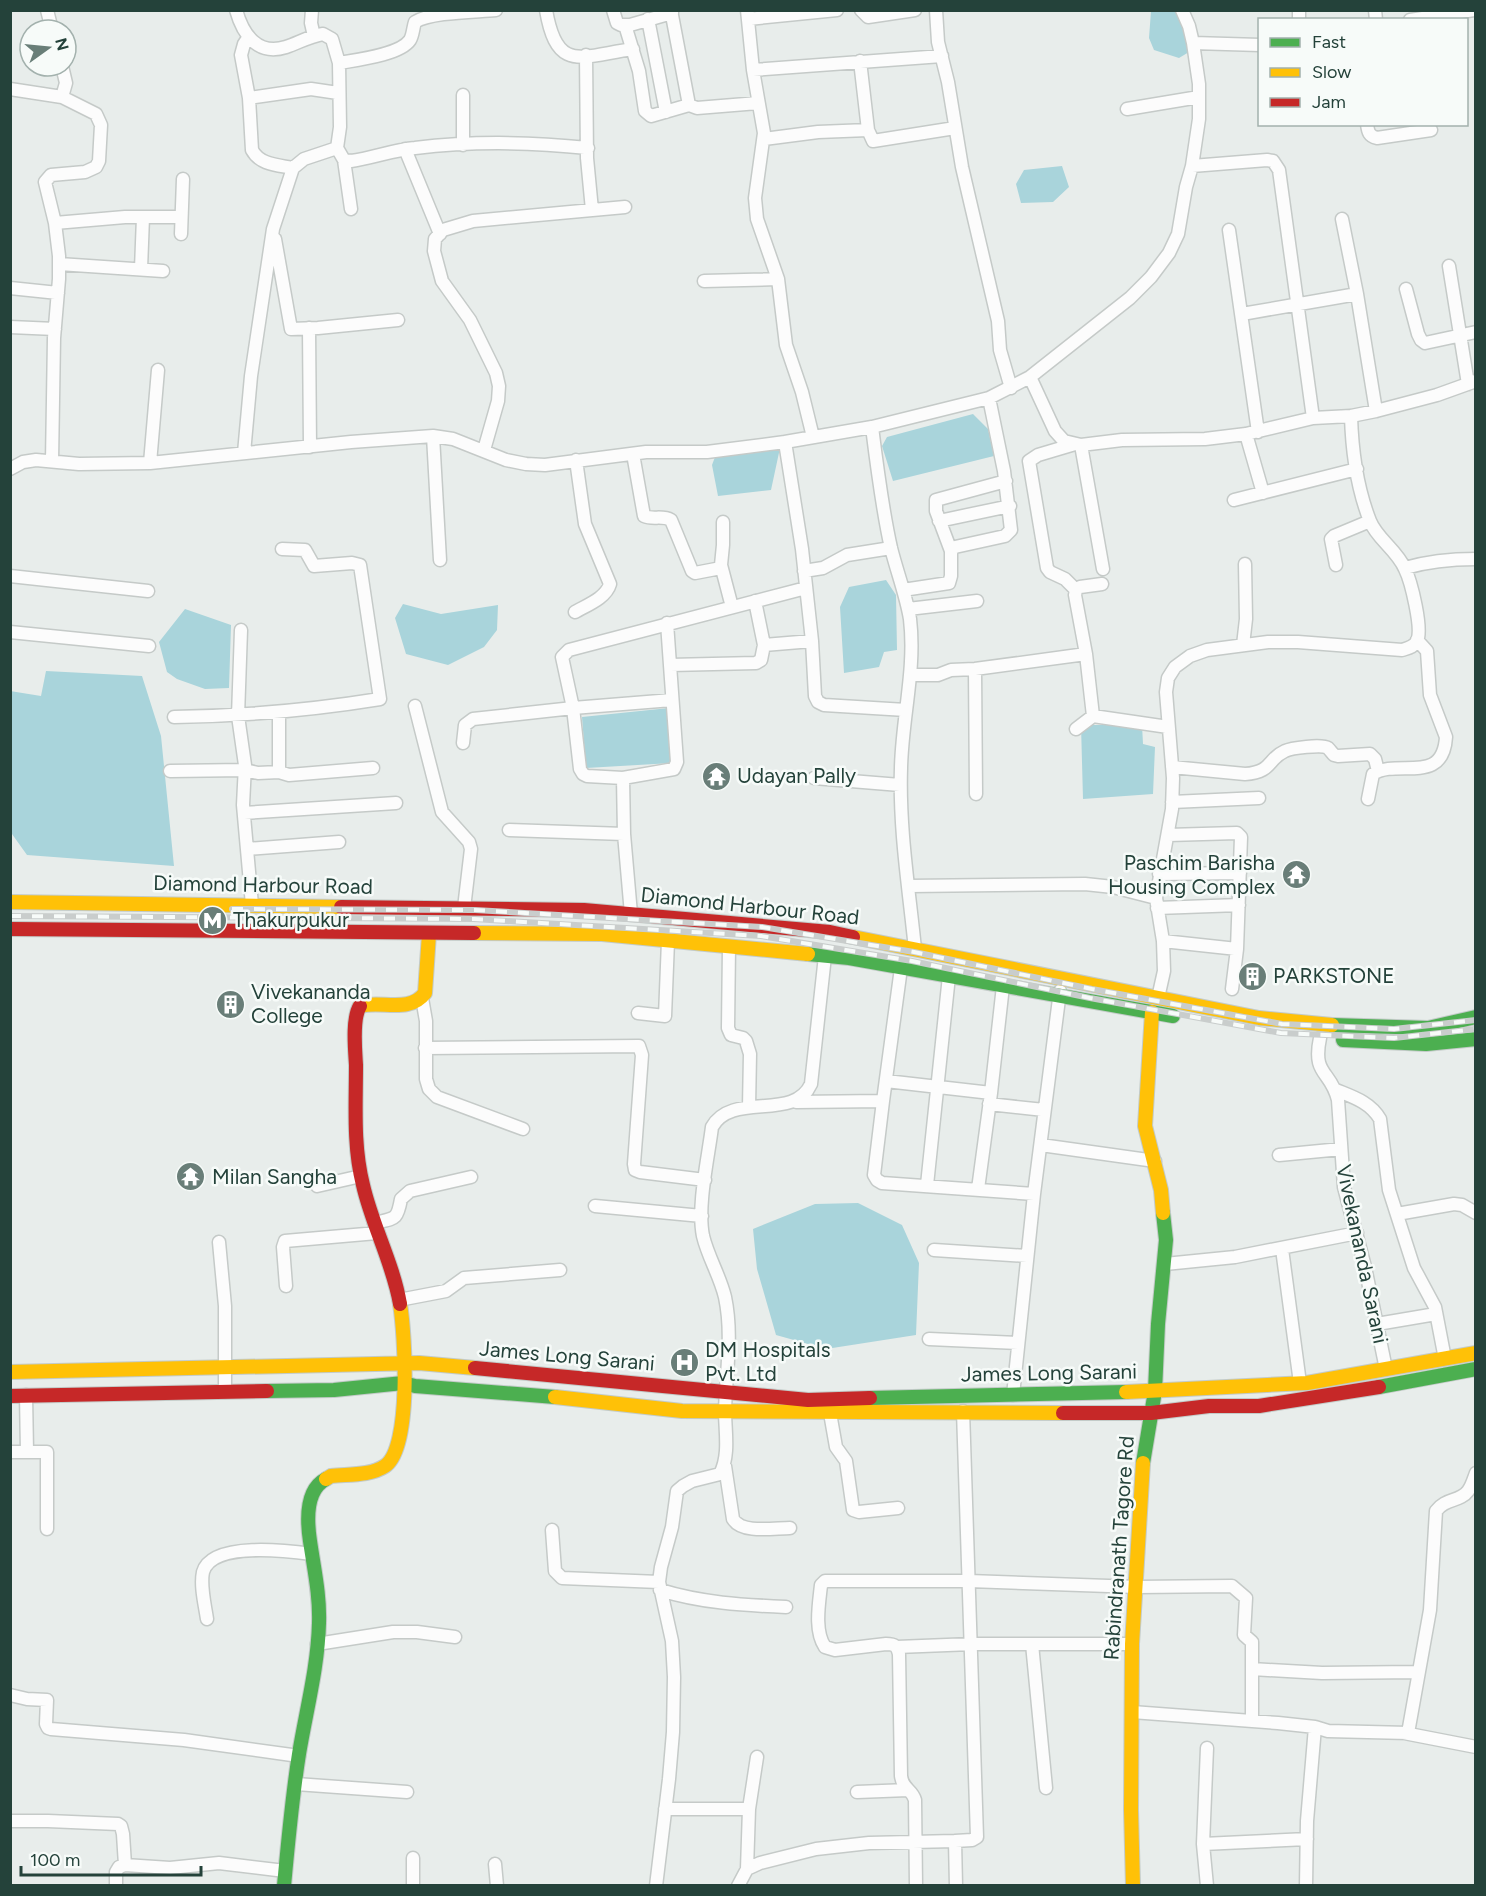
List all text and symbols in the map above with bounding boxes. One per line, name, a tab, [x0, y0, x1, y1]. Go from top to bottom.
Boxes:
north arrow	[18, 18, 78, 78]
legend	[1258, 18, 1468, 126]
text: Fast	[1312, 31, 1346, 53]
text: N	[51, 36, 73, 53]
text: Slow	[1312, 61, 1351, 83]
text: Jam	[1312, 91, 1346, 113]
temple icon: Udayan Pally	[700, 760, 732, 792]
place label: Udayan Pally	[737, 763, 856, 788]
place label: Paschim Barisha Housing Complex	[1108, 850, 1275, 899]
temple icon: Paschim Barisha Housing Complex	[1280, 859, 1312, 891]
street label: Diamond Harbour Road	[153, 870, 373, 899]
street label: Diamond Harbour Road	[639, 882, 861, 929]
metro station icon: Thakurpukur	[196, 904, 228, 936]
place label: Thakurpukur	[233, 907, 349, 932]
building icon: PARKSTONE	[1236, 960, 1268, 992]
place label: PARKSTONE	[1273, 963, 1395, 988]
place label: Vivekananda College	[251, 979, 370, 1028]
building icon: Vivekananda College	[214, 988, 246, 1020]
temple icon: Milan Sangha	[175, 1161, 207, 1193]
street label: Vivekananda Sarani	[1331, 1162, 1394, 1346]
place label: Milan Sangha	[212, 1164, 337, 1189]
street label: James Long Sarani	[478, 1335, 656, 1376]
place label: DM Hospitals Pvt. Ltd	[705, 1337, 830, 1386]
hospital icon: DM Hospitals Pvt. Ltd	[668, 1346, 700, 1378]
street label: James Long Sarani	[961, 1358, 1137, 1387]
street label: Rabindranath Tagore Rd	[1098, 1435, 1139, 1661]
scale bar	[21, 1839, 201, 1877]
text: 100 m	[30, 1849, 80, 1871]

